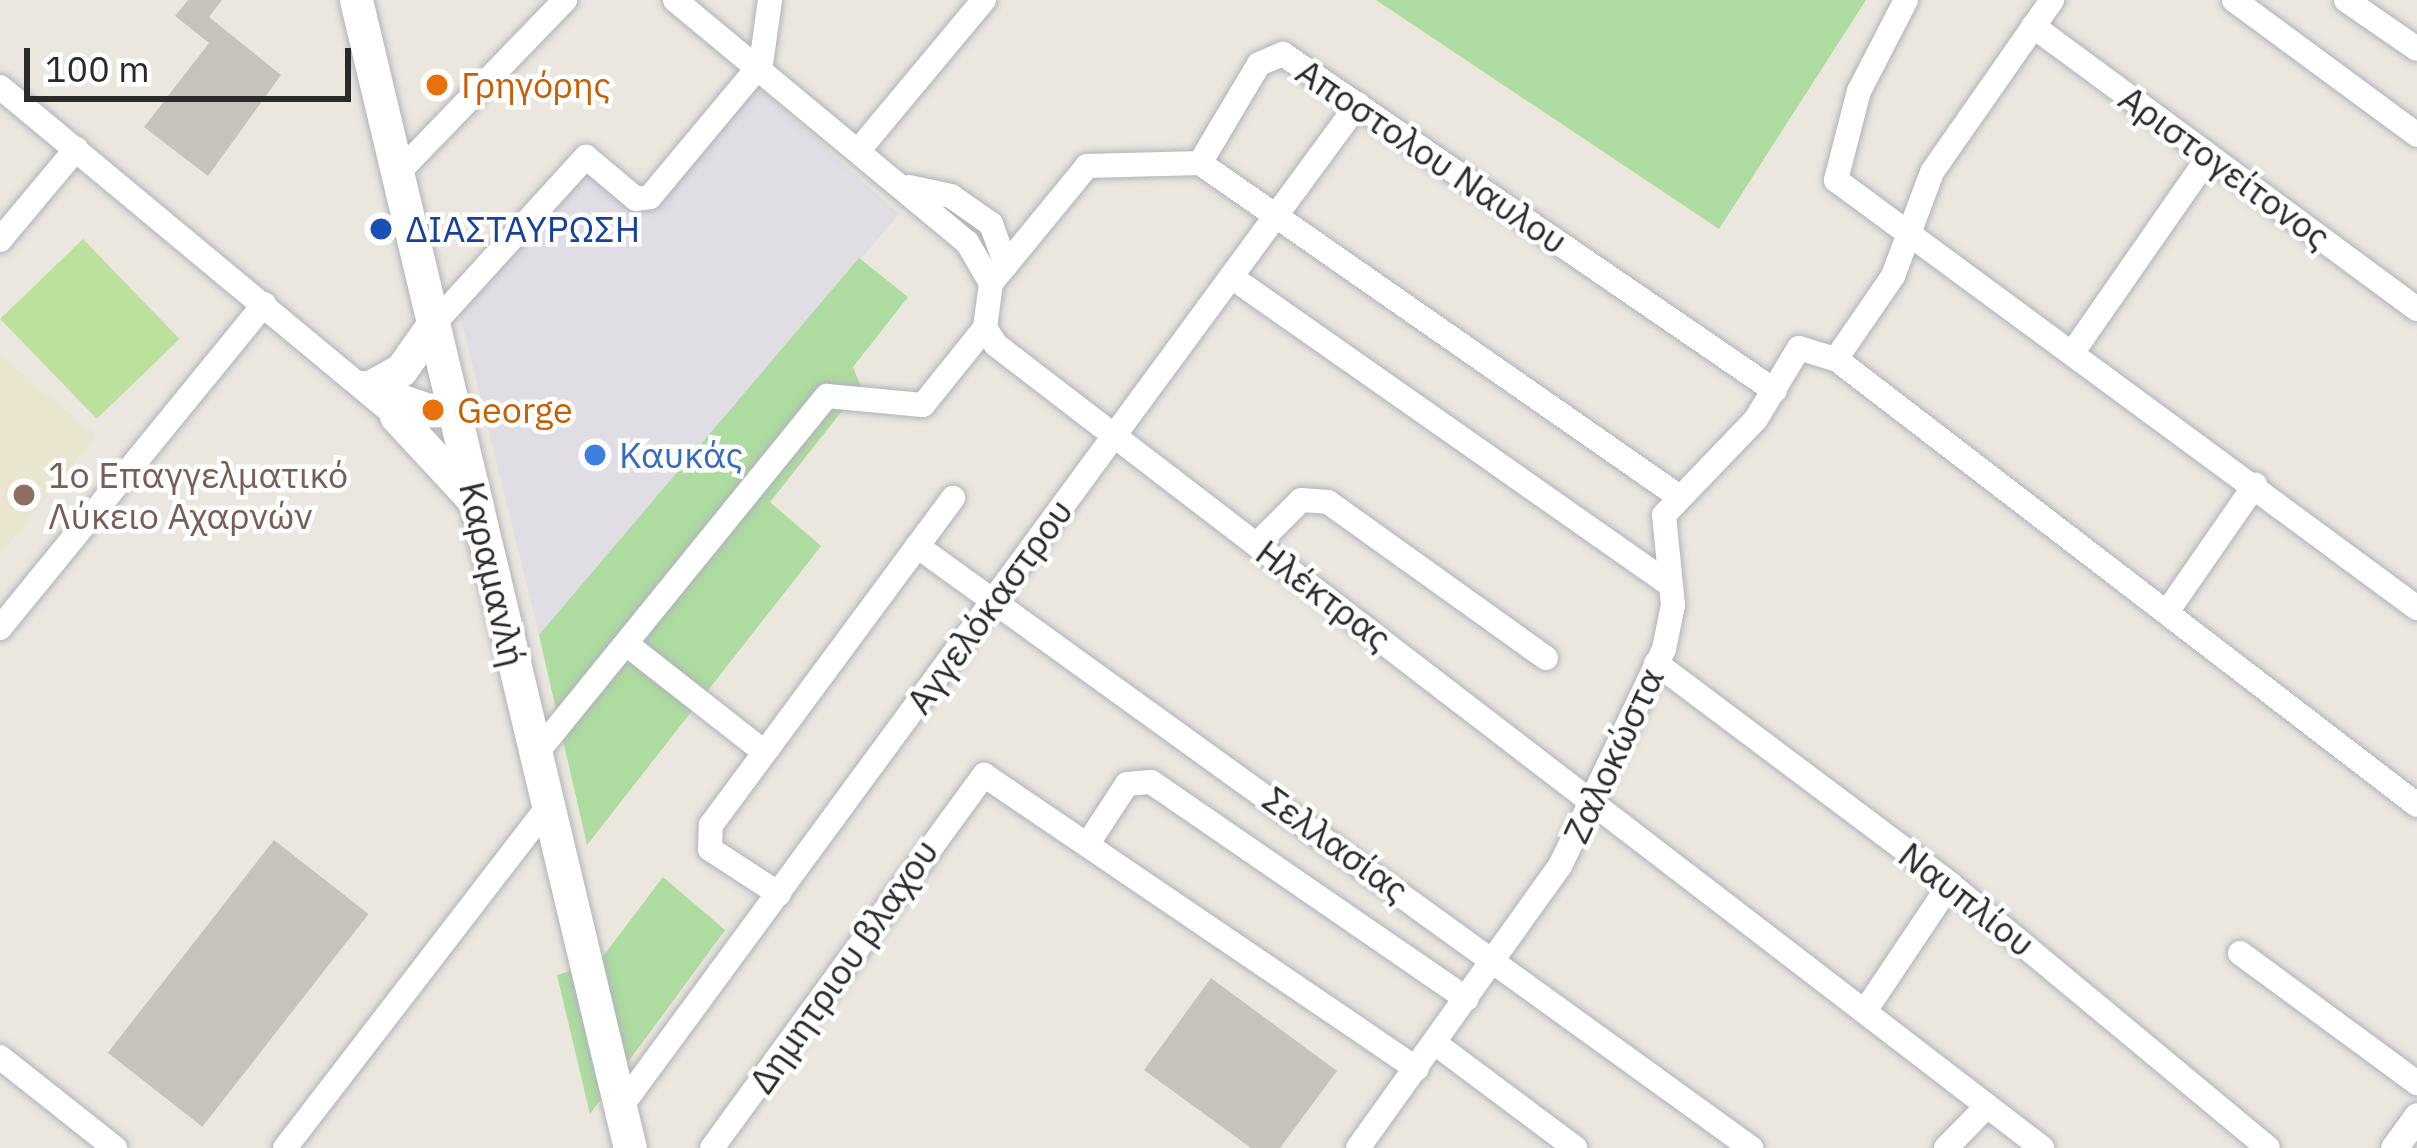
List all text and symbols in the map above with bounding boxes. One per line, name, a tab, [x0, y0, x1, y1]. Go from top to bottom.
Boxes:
scale bar	[30, 24, 357, 98]
text: 100 m	[45, 45, 150, 92]
street label: Αποστολου Ναυλου	[1288, 49, 1576, 263]
place label: Γρηγόρης	[461, 63, 611, 107]
marker: Γρηγόρης	[424, 72, 450, 98]
street label: Αριστογείτονος	[2111, 76, 2339, 258]
place label: ΔΙΑΣΤΑΥΡΩΣΗ	[405, 207, 640, 251]
marker: ΔΙΑΣΤΑΥΡΩΣΗ	[368, 216, 394, 242]
place label: George	[457, 388, 573, 432]
marker: George	[420, 397, 446, 423]
place label: Καυκάς	[619, 433, 743, 477]
marker: Καυκάς	[582, 442, 608, 468]
place label: 1ο Επαγγελματικό Λύκειο Αχαρνών	[48, 452, 348, 537]
street label: Καραμανλή	[451, 477, 535, 671]
marker: 1ο Επαγγελματικό Λύκειο Αχαρνών	[11, 482, 37, 508]
street label: Αγγελόκαστρου	[897, 490, 1081, 722]
street label: Ηλέκτρας	[1248, 530, 1400, 660]
street label: Ζαλοκώστα	[1554, 661, 1672, 849]
street label: Σελλασίας	[1255, 777, 1417, 911]
street label: Δημητριου βλαχου	[739, 831, 947, 1101]
street label: Ναυπλίου	[1891, 833, 2043, 965]

